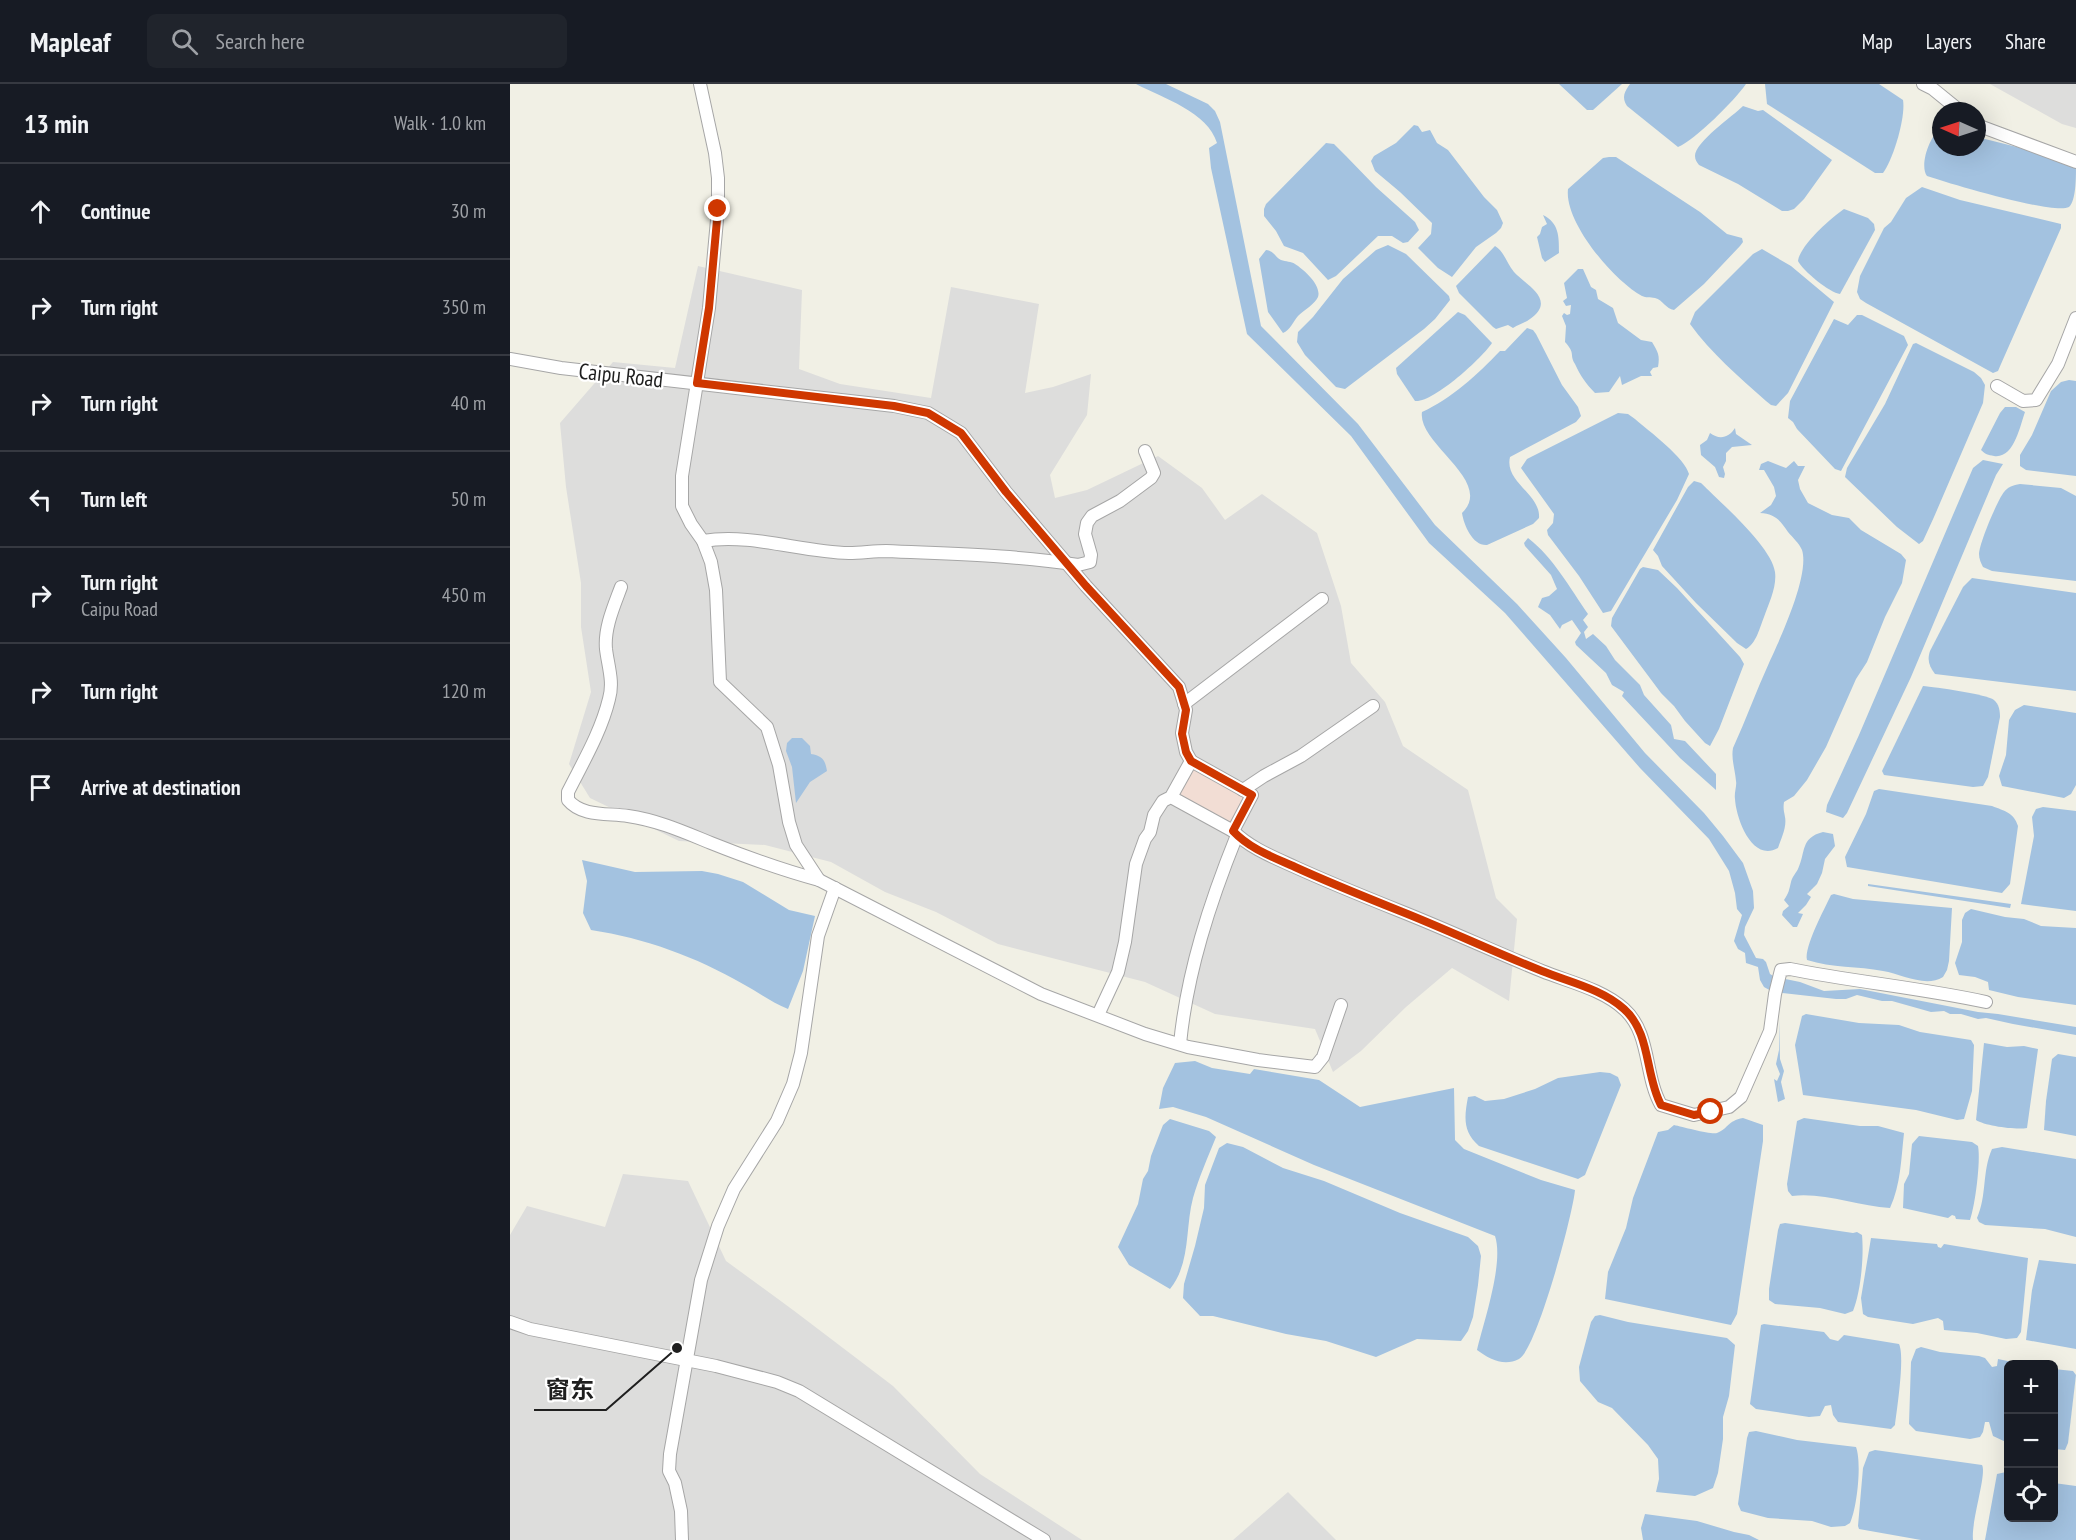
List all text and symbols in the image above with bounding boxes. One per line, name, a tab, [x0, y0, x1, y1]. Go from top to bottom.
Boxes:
search box	[147, 14, 567, 68]
text: Mapleaf	[30, 23, 111, 60]
icon: search	[168, 25, 201, 58]
text: Search here	[216, 27, 305, 55]
text: Map	[1862, 28, 1893, 55]
text: Layers	[1926, 28, 1972, 55]
text: Share	[2005, 28, 2046, 55]
north arrow	[1932, 102, 1986, 156]
text: 13 min	[24, 107, 89, 140]
text: Walk · 1.0 km	[394, 110, 486, 136]
icon: ahead	[24, 195, 57, 228]
route end	[704, 195, 730, 221]
text: Continue	[81, 197, 151, 225]
text: 30 m	[451, 198, 486, 224]
icon: right	[24, 291, 57, 324]
text: Turn right	[81, 293, 158, 321]
text: 350 m	[442, 294, 486, 320]
street label: Caipu Road	[577, 357, 665, 393]
icon: right	[24, 387, 57, 420]
text: Turn right	[81, 389, 158, 417]
text: 40 m	[451, 390, 486, 416]
icon: left	[24, 483, 57, 516]
text: Turn left	[81, 485, 147, 513]
text: 50 m	[451, 486, 486, 512]
text: Turn right	[81, 568, 158, 596]
icon: right	[24, 579, 57, 612]
text: 450 m	[442, 582, 486, 608]
text: Caipu Road	[81, 596, 158, 622]
icon: right	[24, 675, 57, 708]
text: Turn right	[81, 677, 158, 705]
text: 120 m	[442, 678, 486, 704]
icon: arrive	[24, 771, 57, 804]
text: Arrive at destination	[81, 773, 241, 801]
route start	[1697, 1098, 1723, 1124]
map controls	[2004, 1360, 2058, 1522]
button: +	[2004, 1360, 2058, 1414]
callout: 窗东	[534, 1368, 606, 1410]
text: 窗东	[546, 1374, 594, 1405]
button: −	[2004, 1414, 2058, 1468]
button: locate	[2004, 1468, 2058, 1522]

